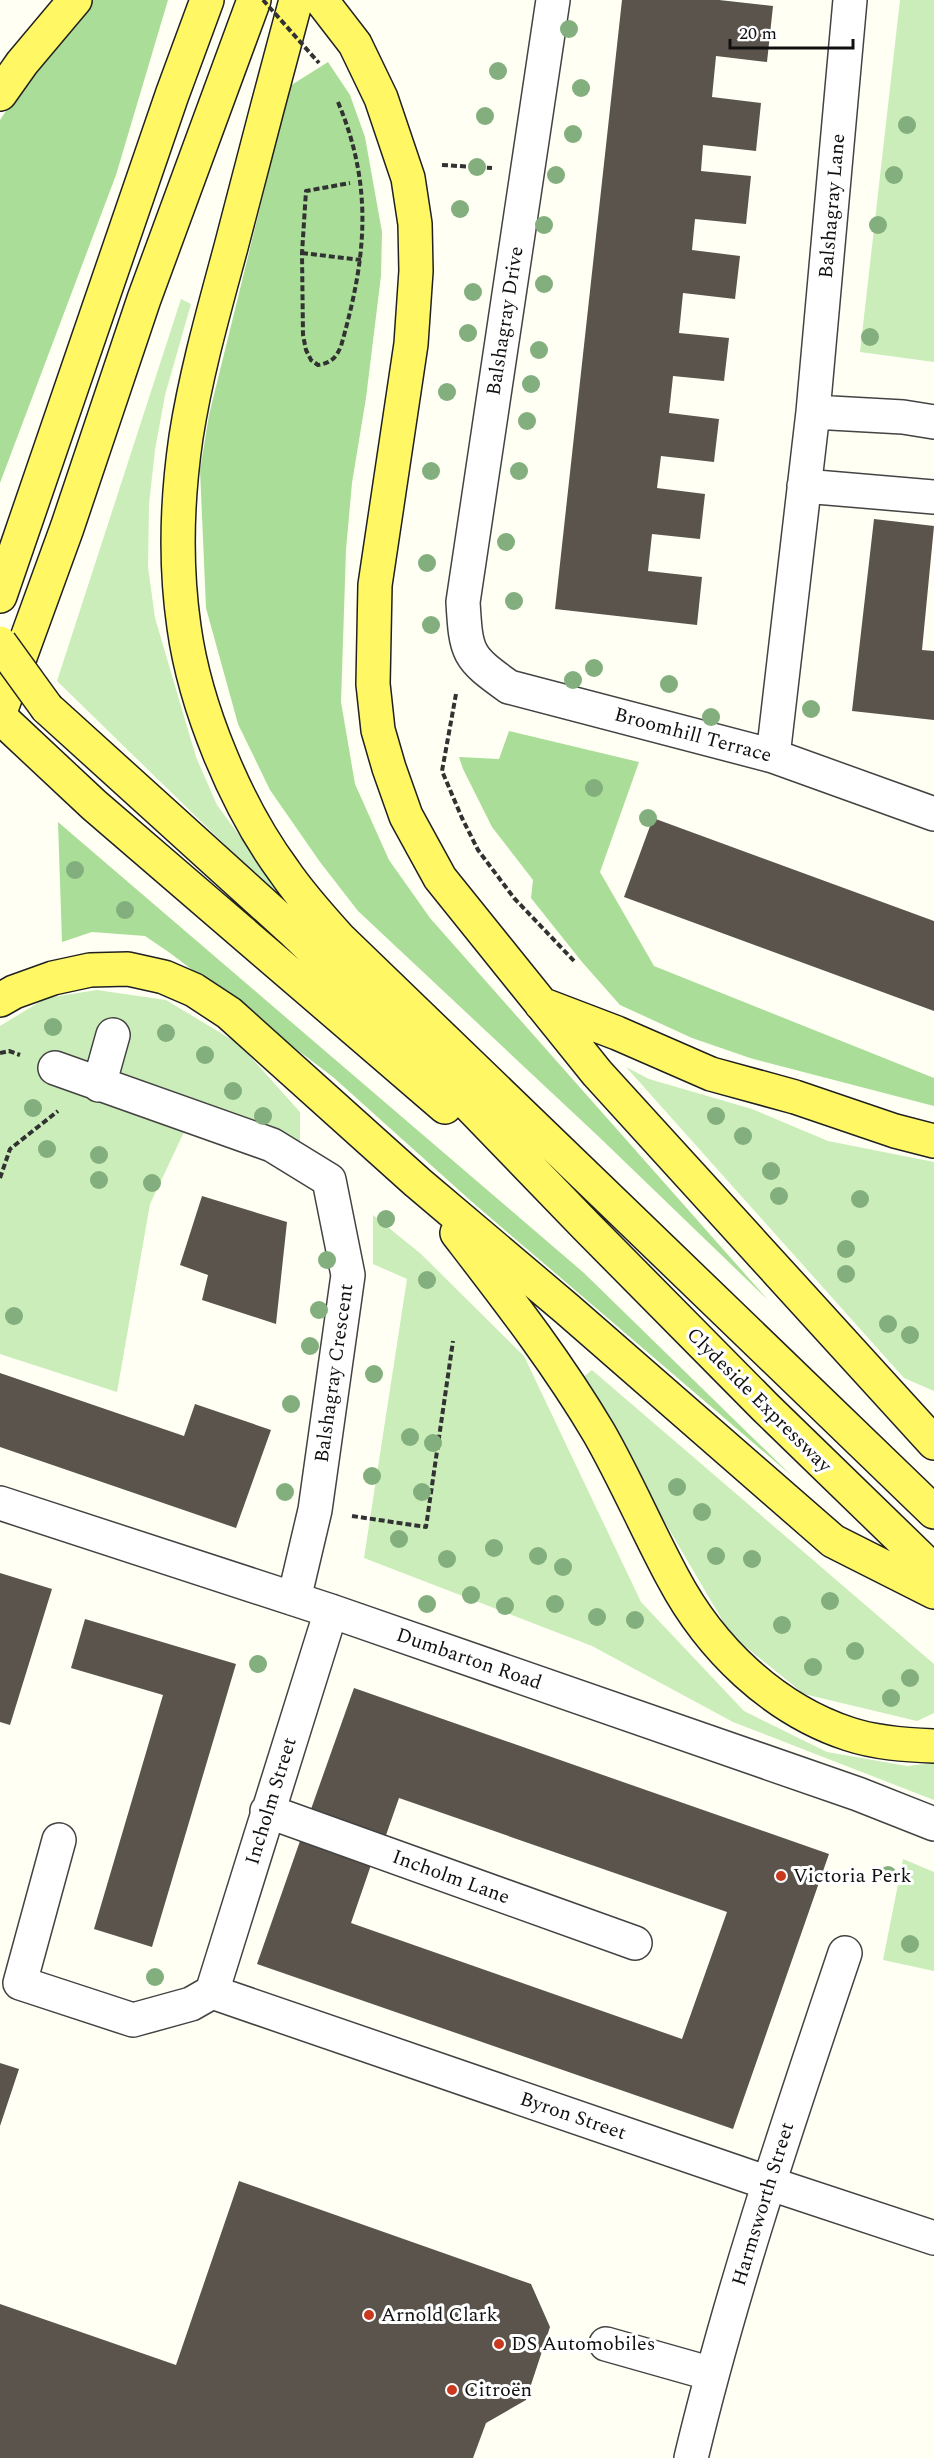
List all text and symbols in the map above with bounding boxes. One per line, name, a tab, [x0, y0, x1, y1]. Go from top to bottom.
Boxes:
scale bar	[730, 12, 853, 50]
text: 20 m	[739, 20, 777, 47]
street label: Balshagray Lane	[811, 132, 853, 280]
street label: Balshagray Drive	[478, 244, 532, 398]
street label: Broomhill Terrace	[611, 700, 775, 770]
street label: Balshagray Crescent	[307, 1282, 361, 1464]
street label: Clydeside Expressway	[679, 1320, 840, 1481]
street label: Dumbarton Road	[392, 1620, 546, 1698]
street label: Incholm Street	[237, 1733, 305, 1869]
street label: Incholm Lane	[388, 1842, 514, 1912]
place label: Victoria Perk	[793, 1861, 912, 1891]
marker: Victoria Perk	[774, 1869, 788, 1883]
street label: Byron Street	[516, 2084, 630, 2148]
street label: Harmsworth Street	[724, 2118, 802, 2290]
place label: Arnold Clark	[381, 2300, 498, 2330]
marker: Arnold Clark	[362, 2308, 376, 2322]
place label: DS Automobiles	[511, 2329, 655, 2359]
marker: DS Automobiles	[492, 2337, 506, 2351]
place label: Citroën	[464, 2375, 532, 2405]
marker: Citroën	[445, 2383, 459, 2397]

